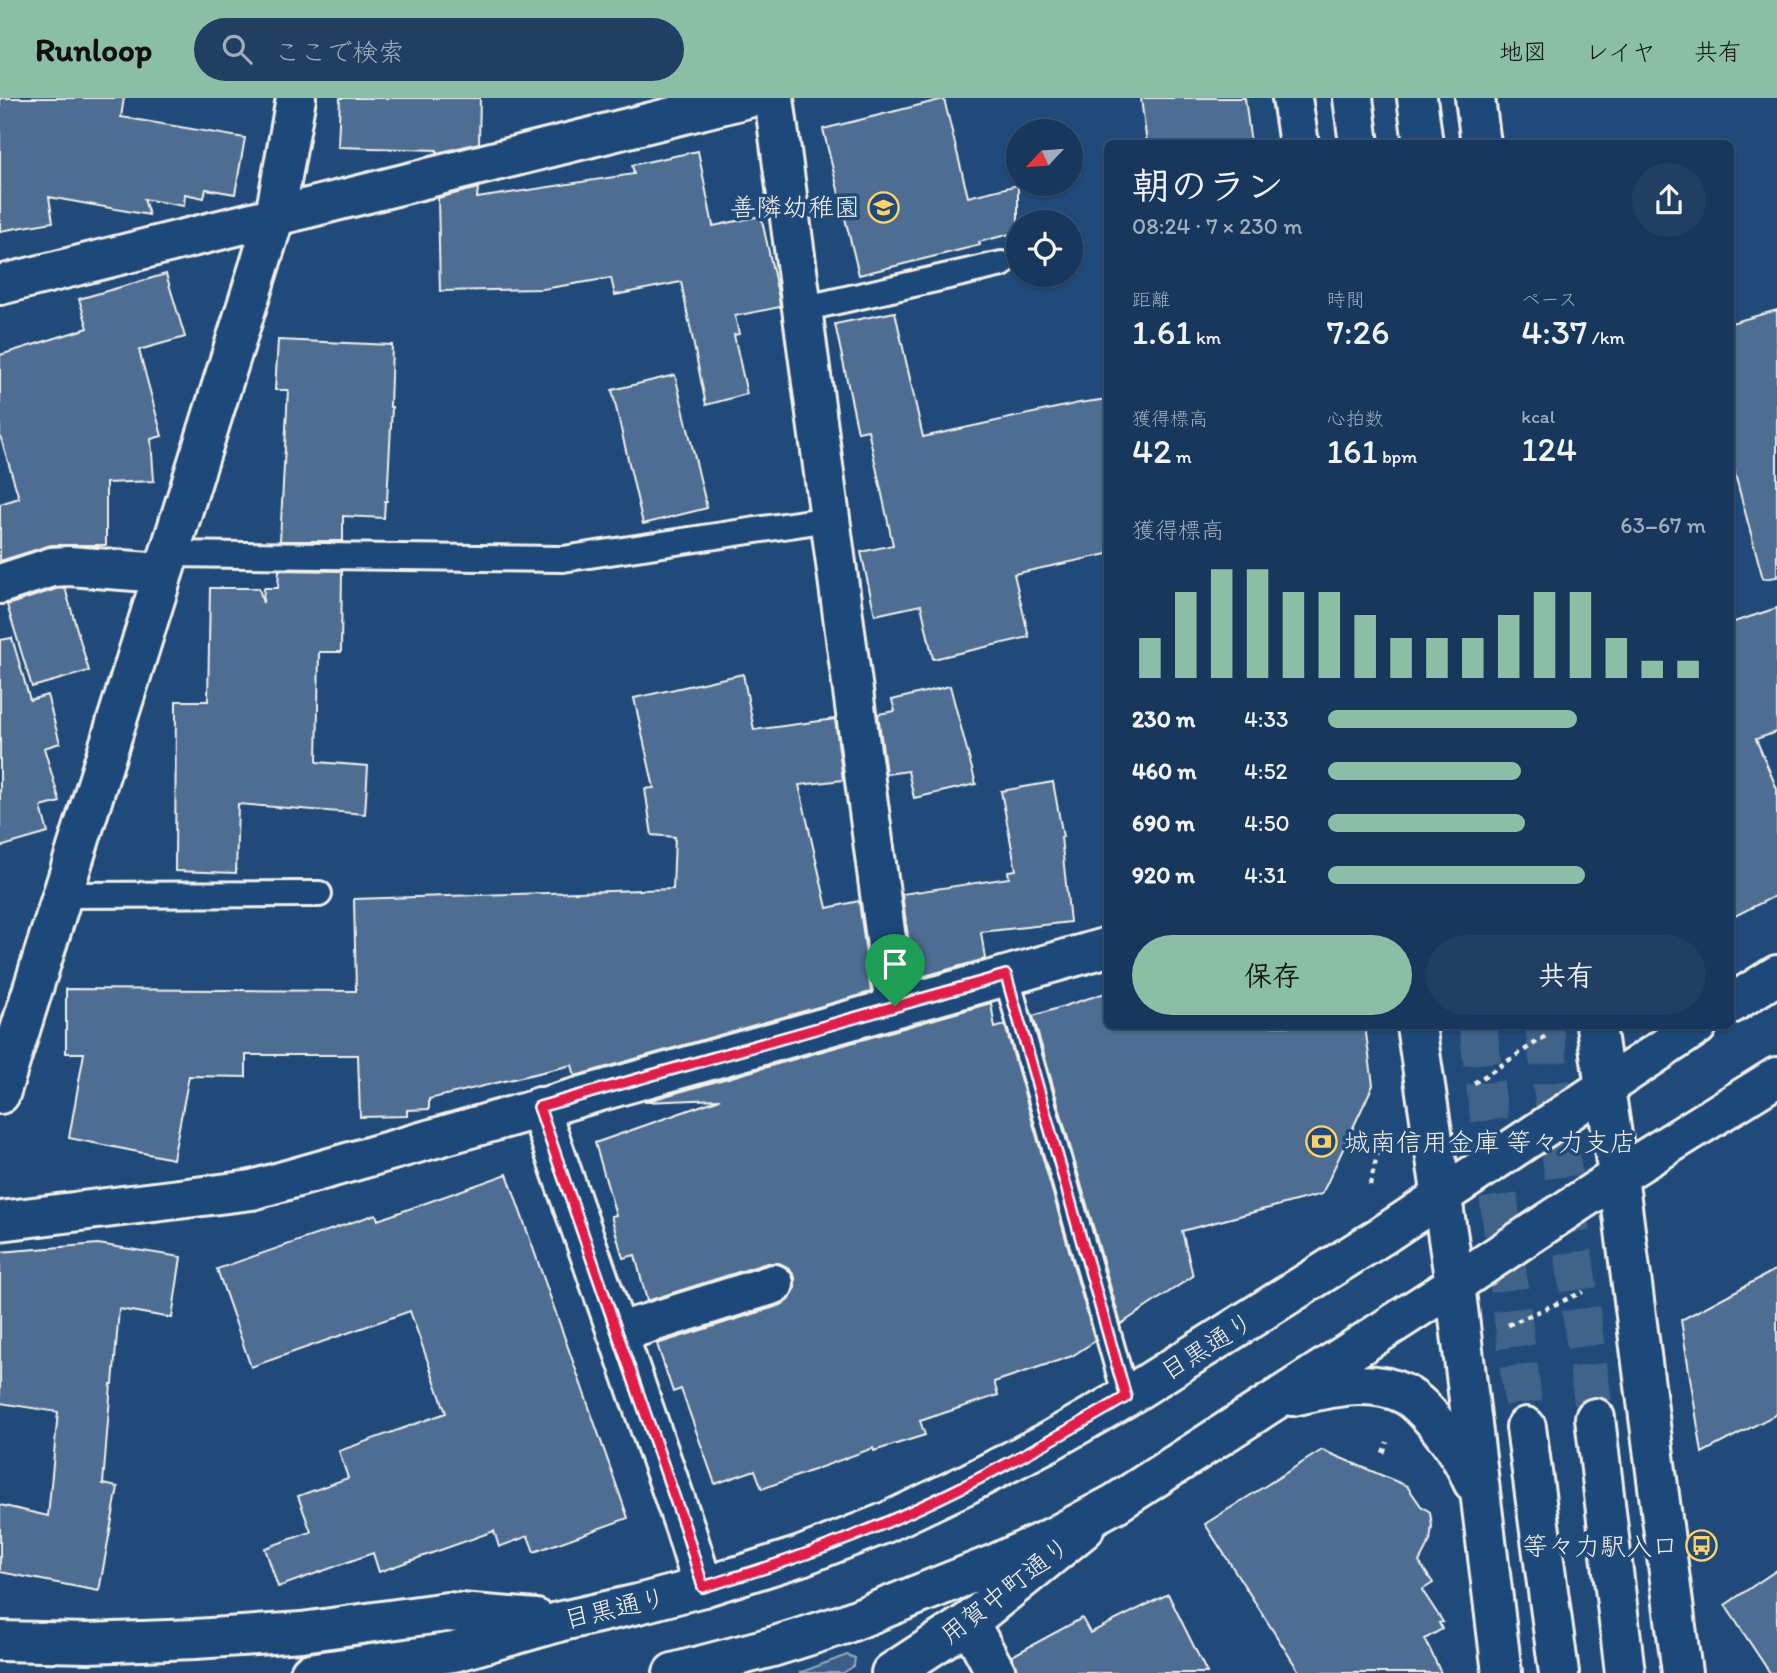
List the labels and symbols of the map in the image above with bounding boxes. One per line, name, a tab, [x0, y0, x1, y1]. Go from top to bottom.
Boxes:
north arrow	[1006, 119, 1083, 196]
school or university icon: 善隣幼稚園	[866, 190, 900, 224]
place label: 善隣幼稚園	[730, 191, 860, 223]
pin	[865, 934, 925, 1006]
bank icon: 城南信用金庫 等々力支店	[1304, 1125, 1338, 1159]
place label: 城南信用金庫 等々力支店	[1344, 1126, 1636, 1158]
street label: 目黒通り	[1154, 1305, 1260, 1387]
street label: 用賀中町通り	[934, 1529, 1076, 1651]
bus stop icon: 等々力駅入口	[1684, 1529, 1718, 1563]
place label: 等々力駅入口	[1522, 1530, 1678, 1562]
street label: 目黒通り	[561, 1581, 669, 1635]

